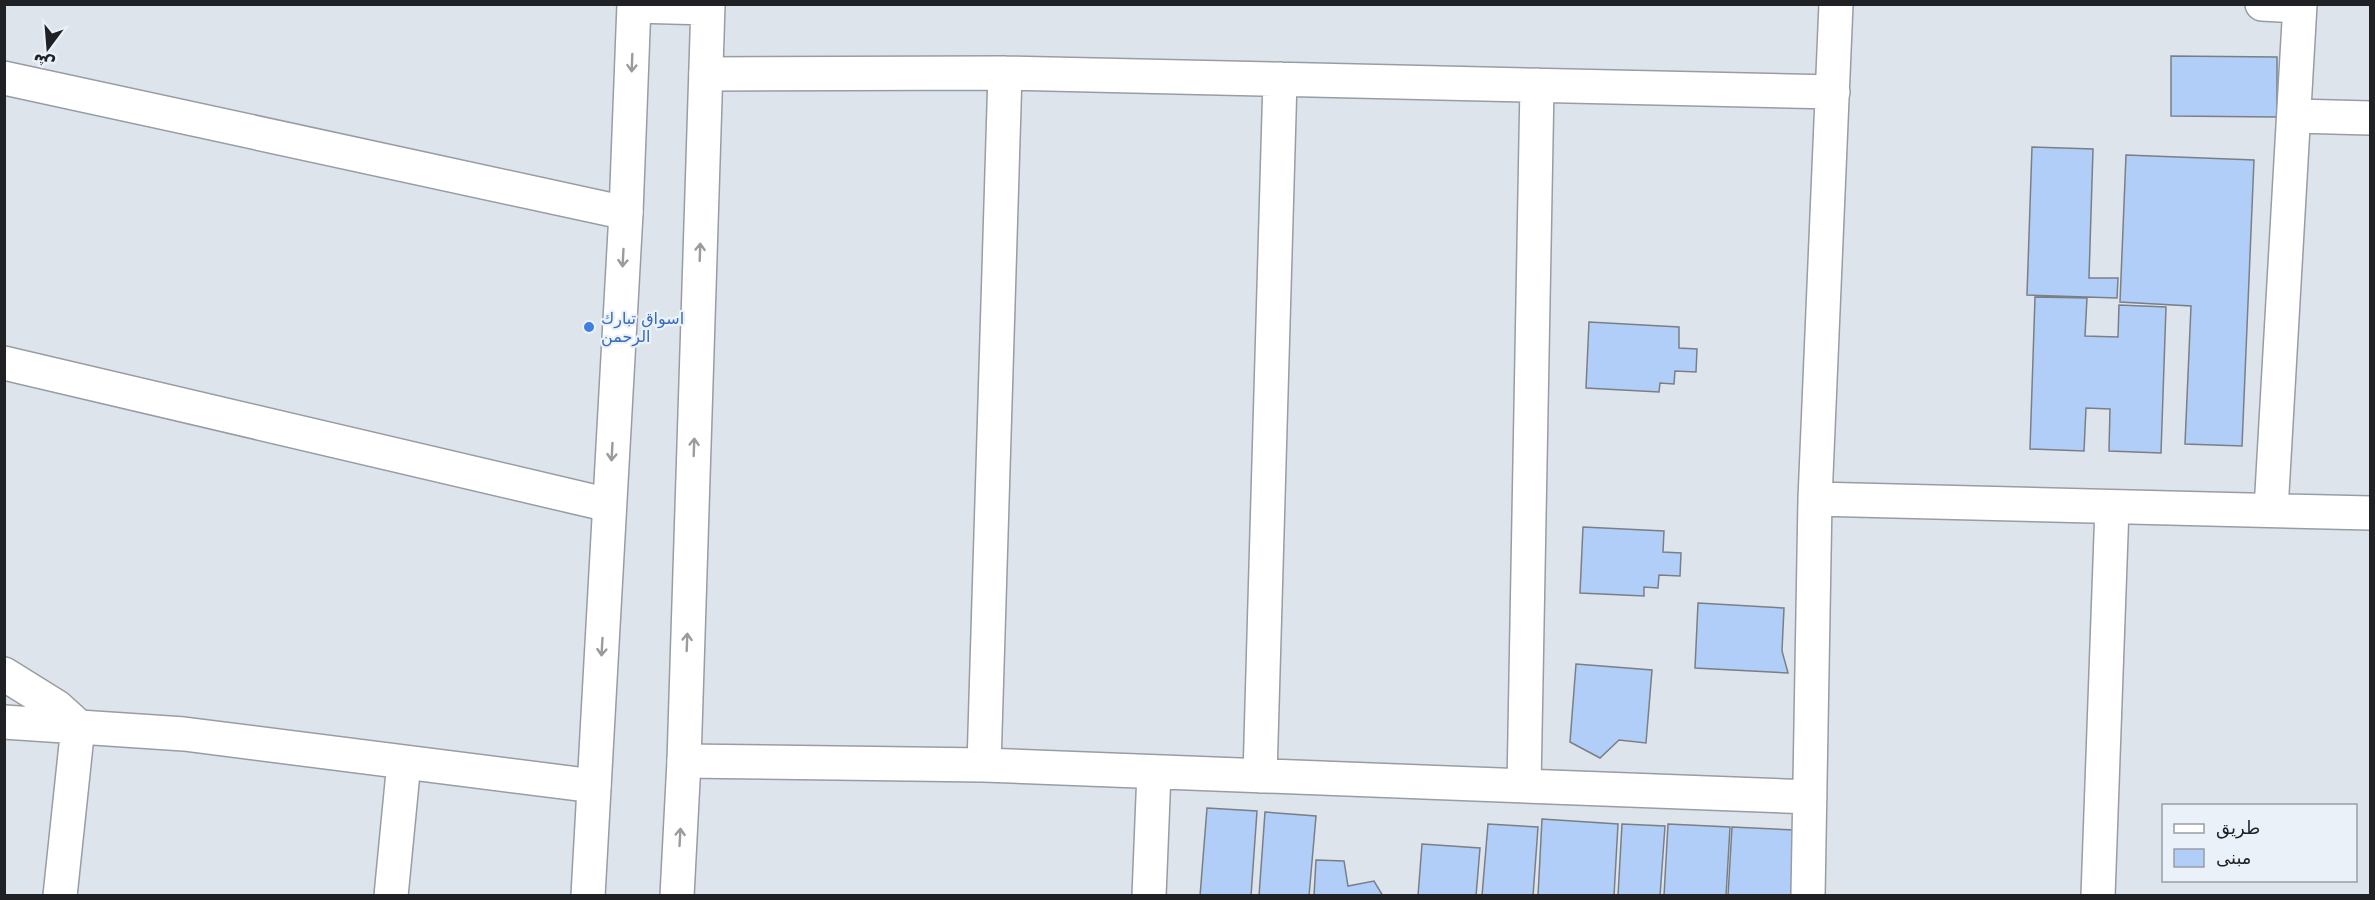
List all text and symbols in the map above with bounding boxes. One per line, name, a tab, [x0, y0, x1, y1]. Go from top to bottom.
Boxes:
north arrow	[18, 18, 78, 78]
text: ش	[31, 50, 57, 74]
one-way arrow	[626, 52, 637, 72]
one-way arrow	[694, 243, 706, 263]
one-way arrow	[618, 247, 629, 267]
place label: اسواق تبارك الرحمن	[601, 309, 684, 347]
marker: اسواق تبارك الرحمن	[582, 320, 596, 334]
one-way arrow	[688, 438, 699, 458]
one-way arrow	[607, 442, 618, 462]
one-way arrow	[682, 633, 693, 653]
one-way arrow	[596, 637, 607, 657]
legend	[2162, 804, 2357, 882]
text: طريق	[2216, 817, 2260, 839]
one-way arrow	[674, 828, 685, 848]
text: مبنى	[2216, 847, 2252, 868]

